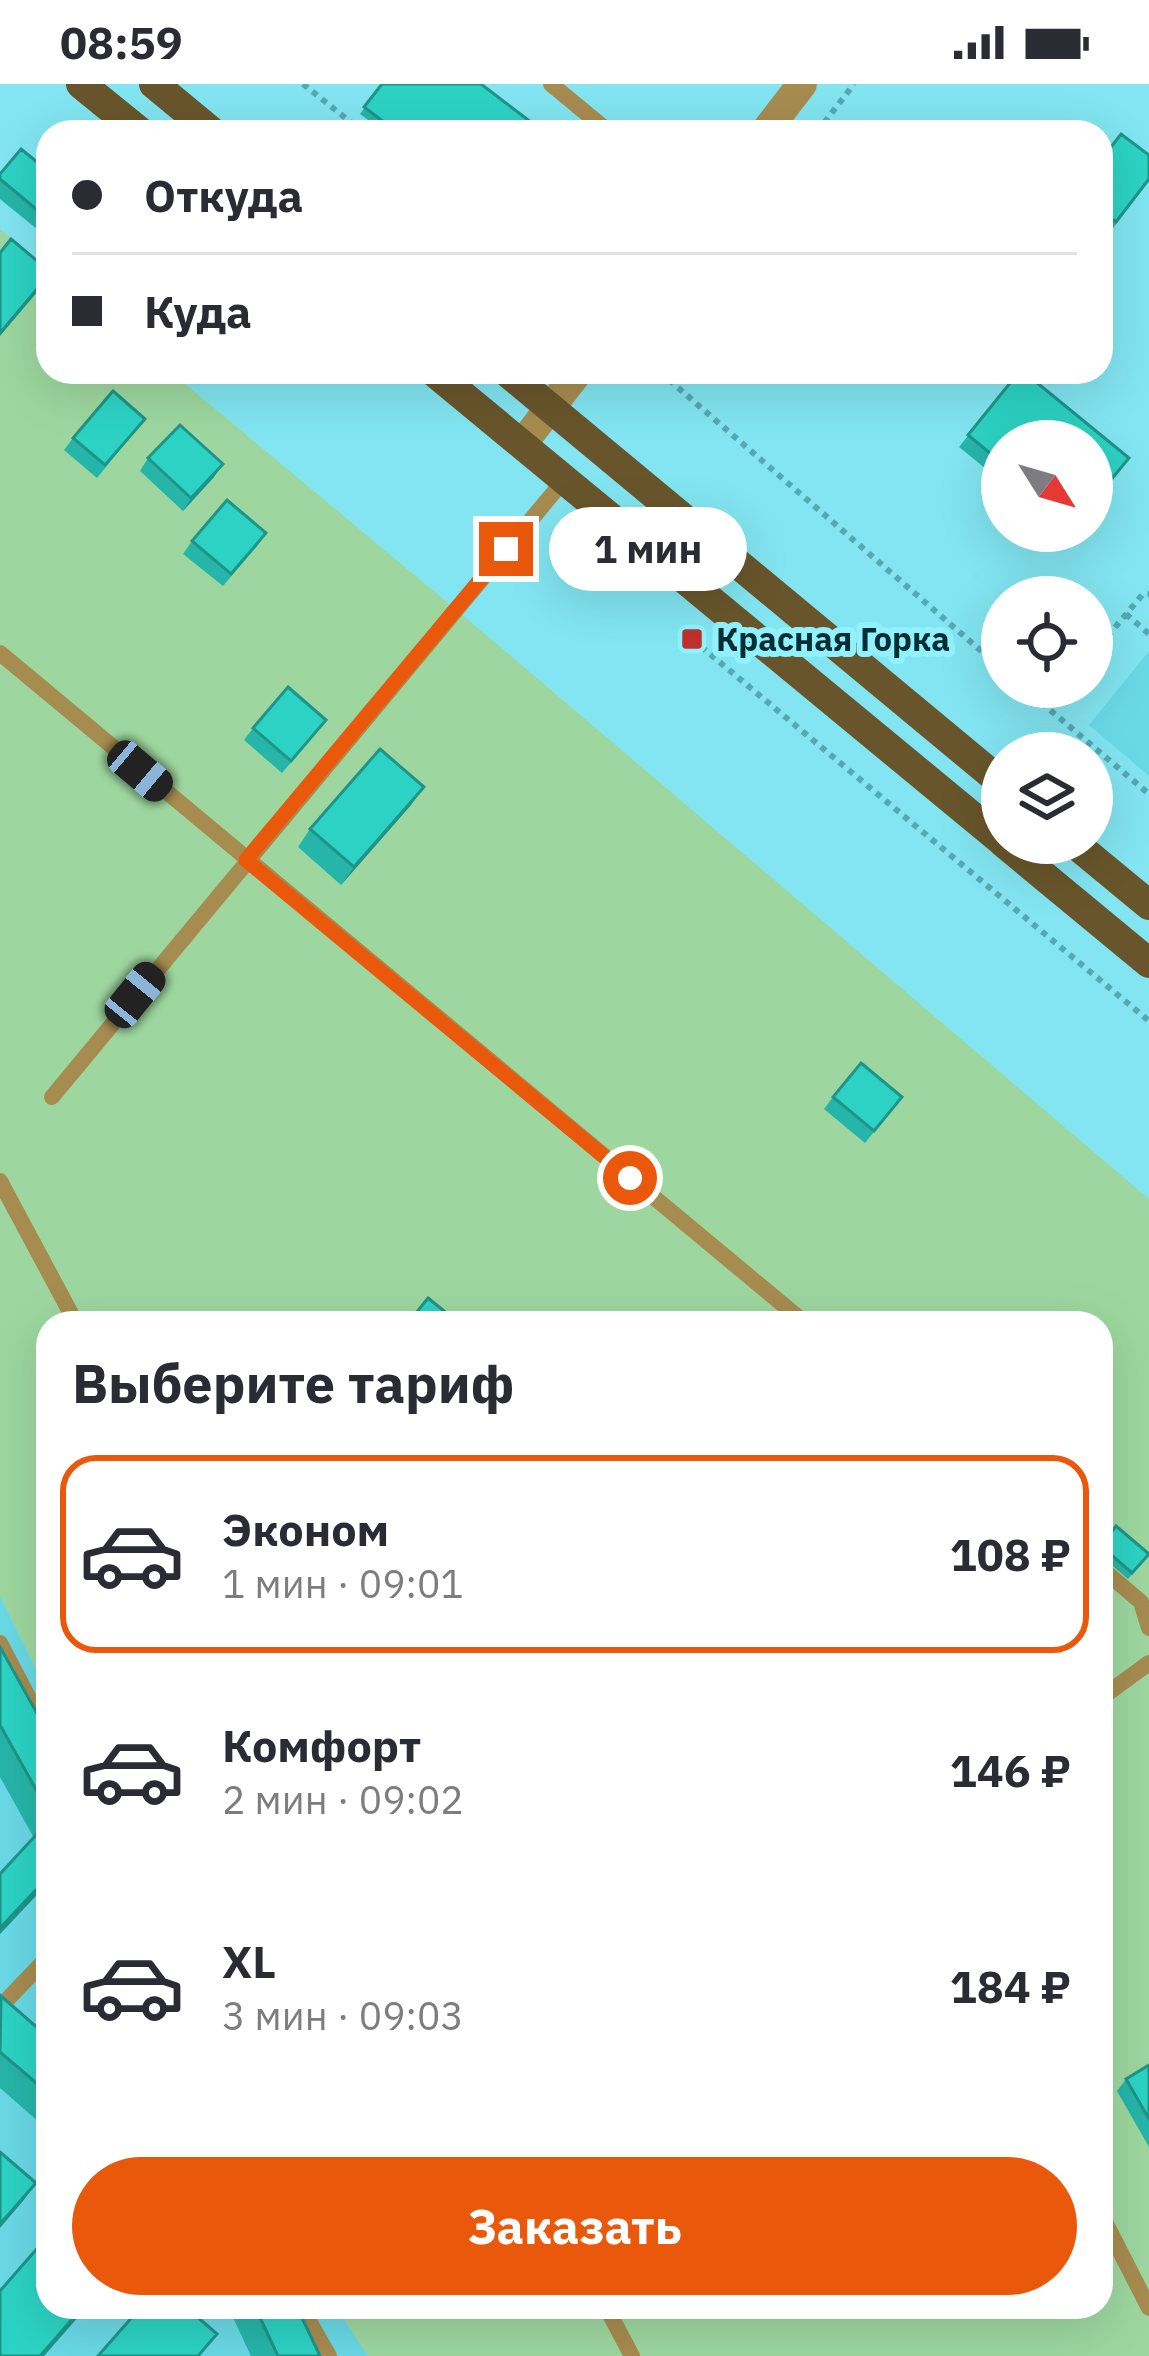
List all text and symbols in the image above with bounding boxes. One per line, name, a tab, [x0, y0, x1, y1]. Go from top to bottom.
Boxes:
text: 08:59	[60, 13, 183, 71]
text: Откуда	[144, 166, 303, 224]
text: Куда	[144, 282, 252, 340]
north arrow	[981, 420, 1113, 552]
map controls	[981, 420, 1113, 864]
callout: 1 мин	[548, 507, 746, 591]
route end	[479, 522, 533, 576]
text: 1 мин	[594, 523, 702, 574]
button: locate	[981, 576, 1113, 708]
place label: Красная Горка	[716, 617, 950, 660]
marker: Красная Горка	[679, 626, 705, 652]
button: layers	[981, 732, 1113, 864]
car	[101, 734, 179, 808]
car	[98, 956, 172, 1034]
route start	[603, 1151, 657, 1205]
text: Выберите тариф	[72, 1348, 514, 1418]
icon: car	[78, 1500, 186, 1608]
text: Эконом	[222, 1500, 389, 1558]
text: 108 ₽	[950, 1525, 1071, 1583]
text: 1 мин · 09:01	[222, 1558, 464, 1609]
icon: car	[78, 1716, 186, 1824]
text: Комфорт	[222, 1716, 421, 1774]
text: 146 ₽	[950, 1741, 1071, 1799]
text: 2 мин · 09:02	[222, 1774, 464, 1825]
icon: car	[78, 1932, 186, 2040]
text: XL	[222, 1932, 276, 1990]
text: 184 ₽	[950, 1957, 1071, 2015]
text: 3 мин · 09:03	[222, 1990, 464, 2041]
button: Заказать	[72, 2157, 1077, 2295]

